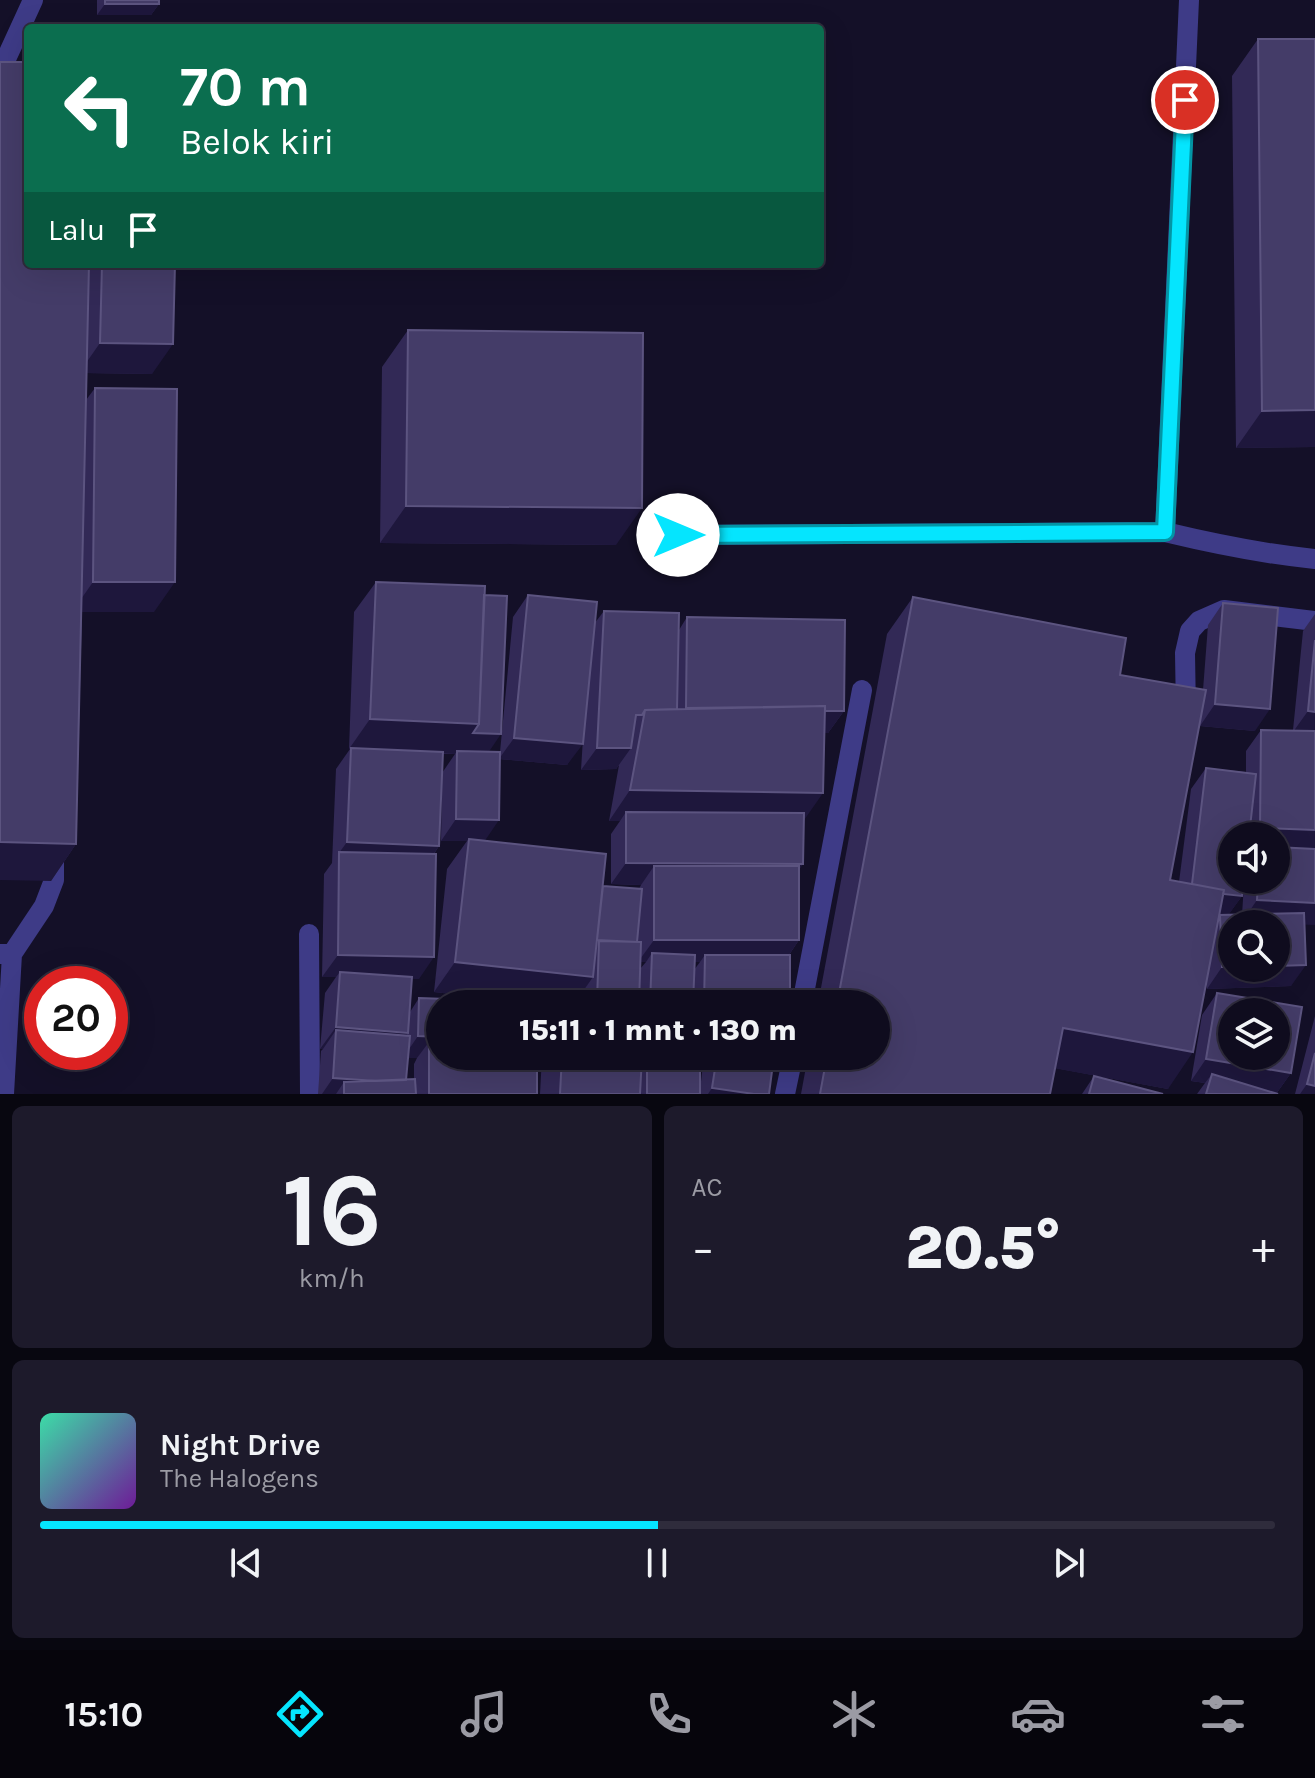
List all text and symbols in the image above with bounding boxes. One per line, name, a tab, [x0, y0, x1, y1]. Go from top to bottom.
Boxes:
text: 70 m	[180, 54, 311, 119]
icon: left	[48, 56, 152, 160]
pin	[1151, 66, 1219, 134]
icon: arrive	[1163, 78, 1207, 122]
text: Belok kiri	[180, 121, 334, 163]
icon: arrive	[121, 208, 165, 252]
text: Lalu	[48, 212, 105, 248]
position arrow	[636, 493, 720, 577]
map controls	[1218, 822, 1290, 1070]
button: sound	[1218, 822, 1290, 894]
button: search	[1218, 910, 1290, 982]
speed limit sign: 20	[24, 966, 128, 1070]
button: layers	[1218, 998, 1290, 1070]
text: 15:11 · 1 mnt · 130 m	[519, 1012, 797, 1048]
text: 16	[282, 1150, 382, 1271]
text: AC	[692, 1172, 722, 1203]
text: 20.5°	[905, 1213, 1061, 1283]
text: −	[692, 1223, 715, 1274]
text: +	[1252, 1223, 1275, 1274]
text: km/h	[299, 1263, 365, 1294]
text: Night Drive	[160, 1427, 321, 1463]
text: The Halogens	[160, 1463, 319, 1494]
icon: previous	[224, 1541, 268, 1585]
icon: pause	[635, 1541, 679, 1585]
icon: next	[1047, 1541, 1091, 1585]
icon: directions	[272, 1686, 328, 1742]
icon: music	[456, 1686, 512, 1742]
icon: phone	[641, 1686, 697, 1742]
icon: climate	[826, 1686, 882, 1742]
icon: car	[1010, 1686, 1066, 1742]
icon: filters	[1195, 1686, 1251, 1742]
text: 15:10	[64, 1693, 143, 1735]

